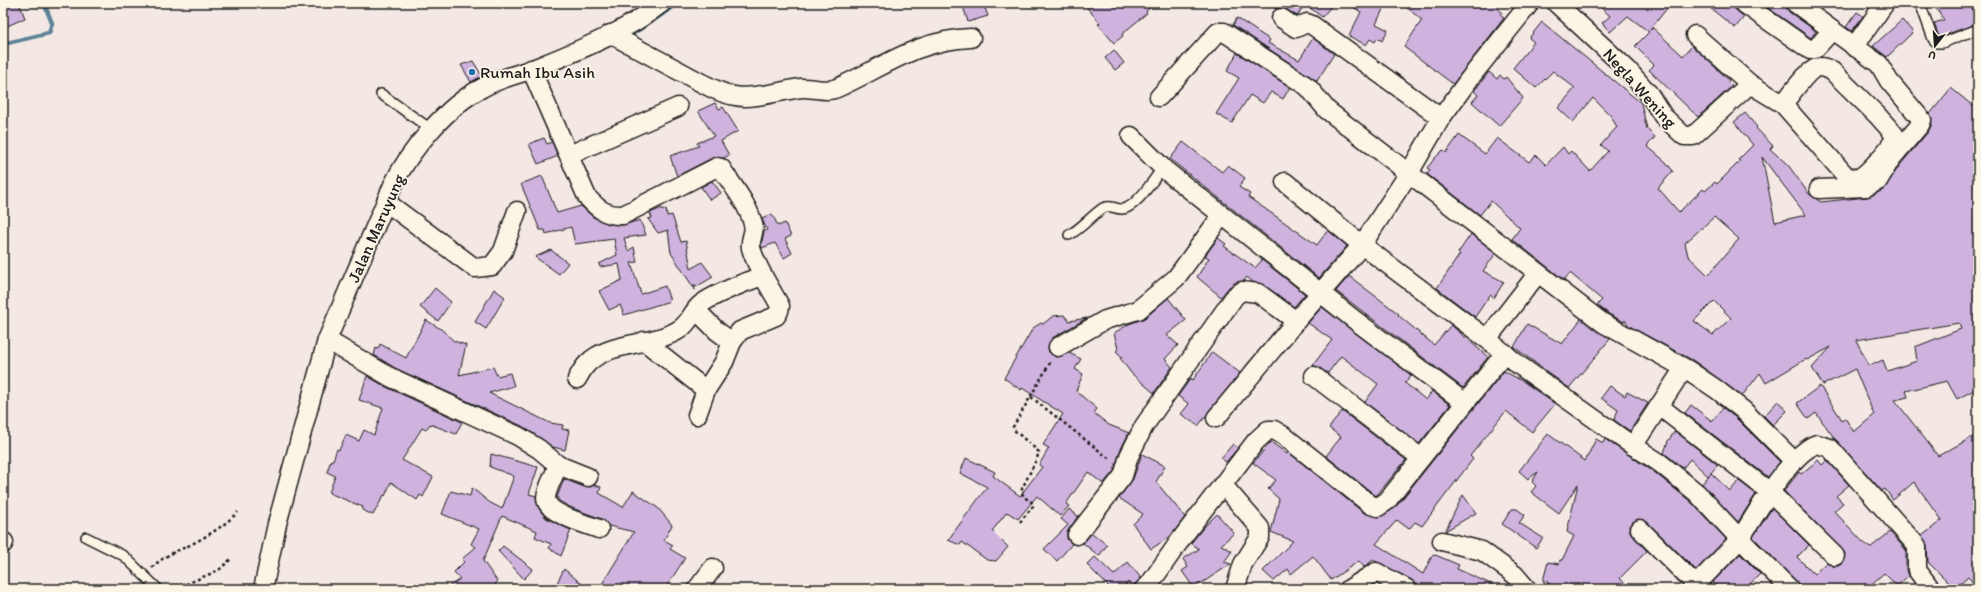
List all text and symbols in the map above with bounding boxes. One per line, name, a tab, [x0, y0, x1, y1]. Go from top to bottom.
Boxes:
north arrow	[1915, 26, 1955, 66]
street label: Negla Wening	[1599, 44, 1681, 132]
text: U	[1927, 48, 1938, 62]
place label: Rumah Ibu Asih	[480, 62, 595, 82]
marker: Rumah Ibu Asih	[467, 67, 477, 77]
street label: Jalan Maruyung	[343, 170, 409, 285]

